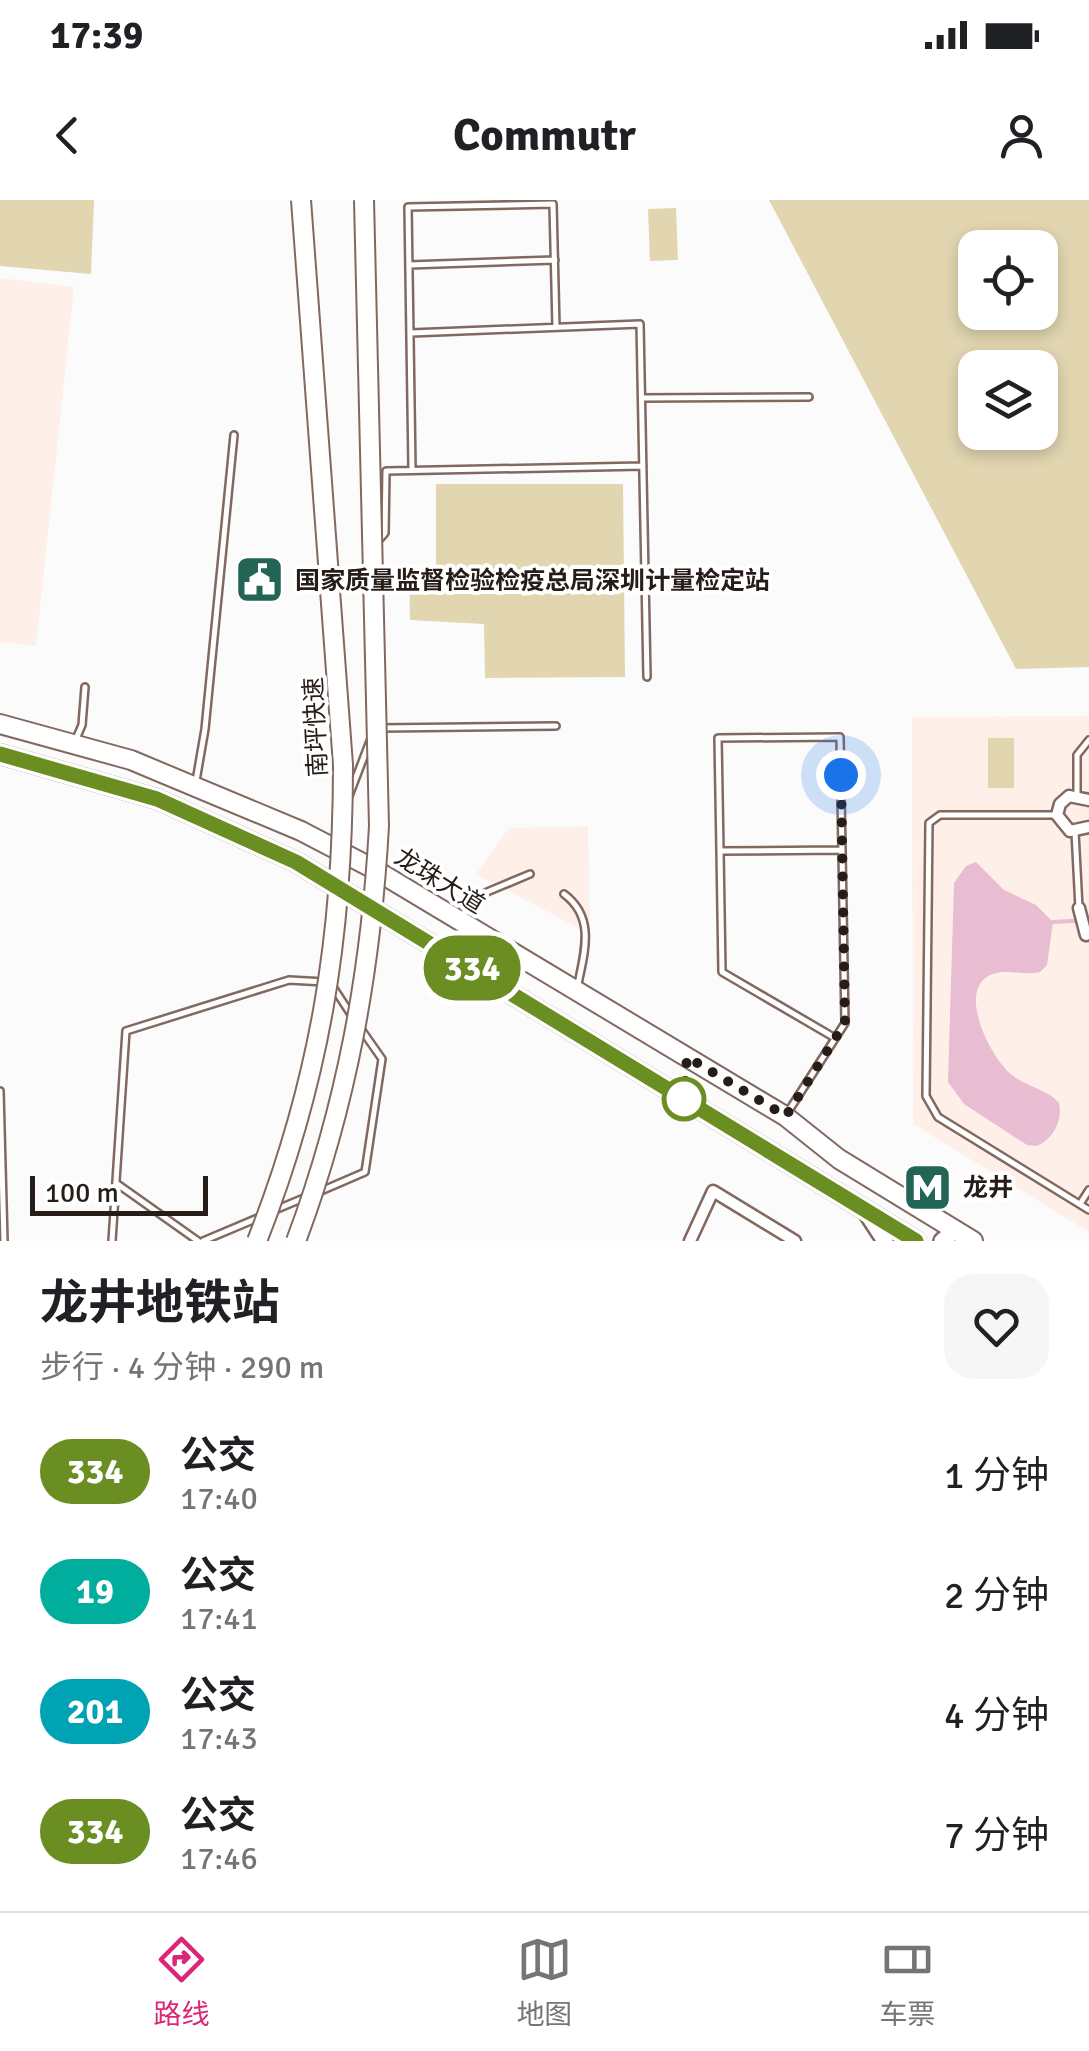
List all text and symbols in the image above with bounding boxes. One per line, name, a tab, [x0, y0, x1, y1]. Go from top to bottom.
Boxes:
text: 17:39	[50, 12, 143, 59]
icon: back	[40, 108, 95, 163]
text: Commutr	[453, 108, 636, 163]
icon: person	[994, 108, 1049, 163]
map controls	[958, 230, 1058, 450]
button: locate	[958, 230, 1058, 330]
button: layers	[958, 350, 1058, 450]
public building icon: 国家质量监督检验检疫总局深圳计量检定站	[234, 554, 286, 606]
place label: 国家质量监督检验检疫总局深圳计量检定站	[295, 565, 770, 596]
street label: 南坪快速	[297, 676, 334, 778]
your location	[816, 750, 866, 800]
street label: 龙珠大道	[389, 841, 490, 920]
line badge: 334	[414, 936, 530, 1000]
text: 334	[444, 947, 500, 990]
unlabelled marker	[663, 1078, 705, 1120]
metro station icon: 龙井	[902, 1161, 954, 1213]
scale bar	[30, 1171, 208, 1216]
place label: 龙井	[963, 1172, 1013, 1203]
text: 100 m	[45, 1176, 119, 1210]
text: 龙井地铁站	[40, 1274, 280, 1333]
button: heart	[944, 1274, 1049, 1379]
text: 步行 · 4 分钟 · 290 m	[40, 1348, 324, 1387]
text: 公交	[180, 1432, 256, 1479]
text: 334	[67, 1450, 123, 1493]
text: 1 分钟	[944, 1452, 1049, 1499]
text: 17:40	[180, 1479, 258, 1518]
text: 公交	[180, 1552, 256, 1599]
text: 19	[76, 1570, 114, 1613]
text: 2 分钟	[944, 1572, 1049, 1619]
text: 17:41	[180, 1599, 258, 1638]
text: 公交	[180, 1672, 256, 1719]
text: 201	[67, 1690, 123, 1733]
text: 4 分钟	[944, 1692, 1049, 1739]
text: 17:43	[180, 1719, 258, 1758]
text: 公交	[180, 1792, 256, 1839]
text: 334	[67, 1810, 123, 1853]
text: 7 分钟	[944, 1812, 1049, 1859]
text: 17:46	[180, 1839, 258, 1878]
tab: 路线	[153, 1932, 210, 2032]
tab: 地图	[516, 1932, 573, 2032]
tab: 车票	[879, 1932, 936, 2032]

